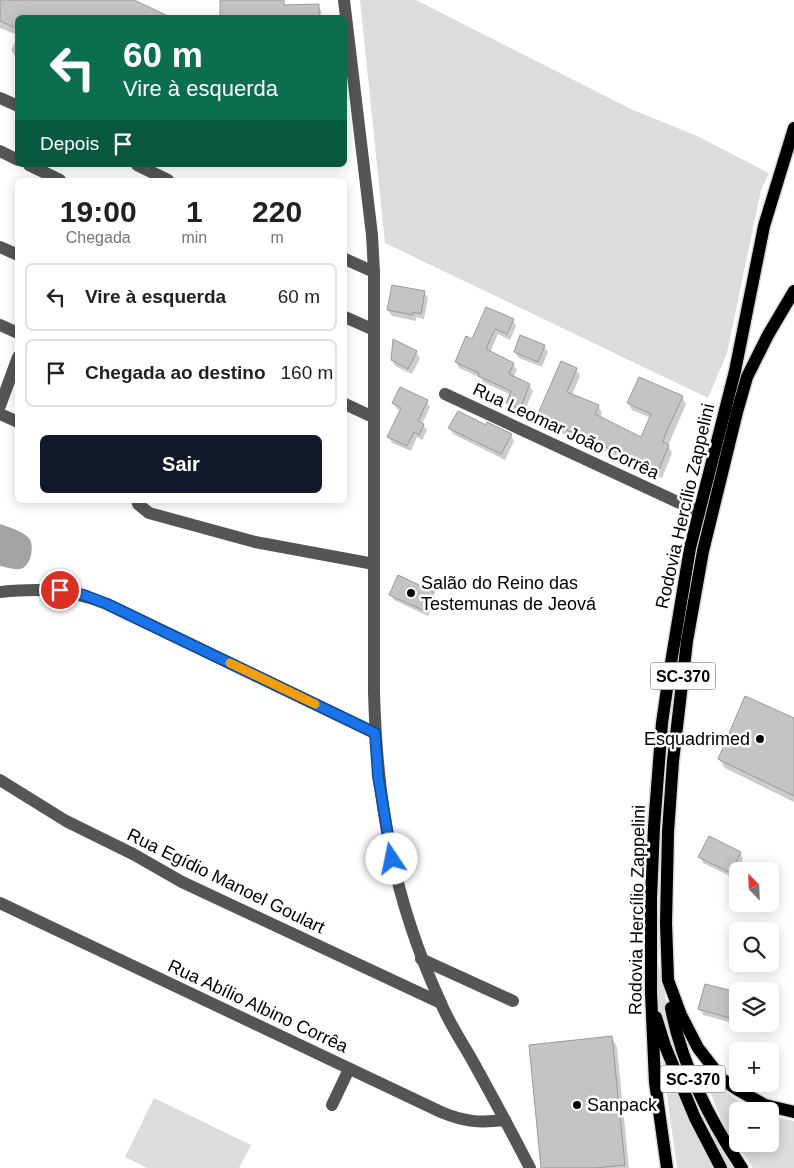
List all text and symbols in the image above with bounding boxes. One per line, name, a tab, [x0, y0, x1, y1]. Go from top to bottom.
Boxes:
icon: left	[40, 35, 105, 100]
text: 60 m	[123, 35, 203, 74]
text: Vire à esquerda	[123, 76, 278, 101]
icon: arrive	[109, 130, 137, 158]
text: Depois	[40, 133, 99, 154]
text: 19:00	[60, 195, 137, 228]
text: 1	[186, 195, 203, 228]
text: 220	[252, 195, 302, 228]
text: Chegada	[66, 229, 131, 246]
text: min	[181, 229, 207, 246]
text: m	[270, 229, 284, 246]
icon: left	[42, 283, 70, 311]
text: Vire à esquerda	[85, 286, 226, 307]
text: 60 m	[278, 286, 320, 307]
icon: arrive	[42, 359, 70, 387]
text: Chegada ao destino	[85, 362, 266, 383]
text: 160 m	[281, 362, 333, 383]
street label: Rua Leomar João Corrêa	[470, 379, 663, 483]
street label: Rodovia Hercílio Zappelini	[652, 401, 718, 611]
button: Sair	[40, 435, 322, 493]
pin	[39, 569, 81, 611]
place label: Salão do Reino das Testemunas de Jeová	[421, 573, 597, 614]
icon: arrive	[46, 576, 74, 604]
marker: Salão do Reino das Testemunas de Jeová	[405, 587, 417, 599]
road number: SC-370	[650, 662, 716, 689]
place label: Esquadrimed	[644, 729, 750, 749]
marker: Esquadrimed	[754, 733, 766, 745]
street label: Rodovia Hercílio Zappelini	[625, 805, 649, 1015]
street label: Rua Egídio Manoel Goulart	[124, 824, 328, 938]
position arrow	[365, 832, 417, 884]
north arrow	[729, 862, 779, 912]
map controls	[729, 862, 779, 1152]
button: search	[729, 922, 779, 972]
street label: Rua Abílio Albino Corrêa	[165, 955, 352, 1057]
button: layers	[729, 982, 779, 1032]
button: +	[729, 1042, 779, 1092]
road number: SC-370	[660, 1066, 726, 1092]
place label: Sanpack	[587, 1095, 658, 1115]
marker: Sanpack	[571, 1099, 583, 1111]
button: −	[729, 1102, 779, 1152]

